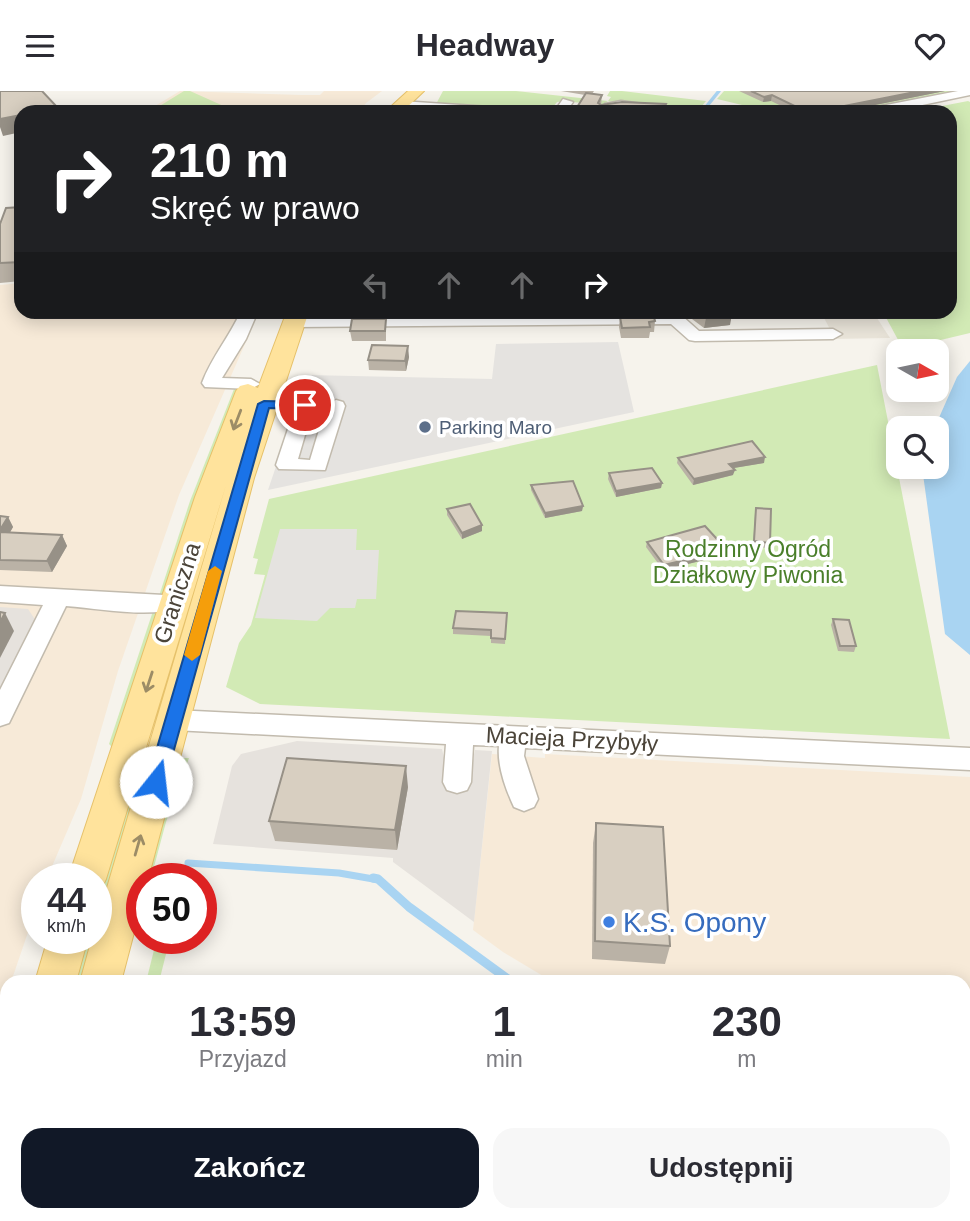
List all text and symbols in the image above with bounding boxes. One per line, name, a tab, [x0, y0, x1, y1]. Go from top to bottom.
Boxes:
icon: menu	[21, 27, 59, 65]
text: Headway	[416, 27, 554, 63]
icon: heart	[911, 27, 949, 65]
icon: right	[35, 133, 126, 224]
text: 210 m	[150, 133, 289, 187]
text: Skręć w prawo	[150, 190, 360, 226]
icon: left	[357, 266, 395, 304]
icon: ahead	[430, 266, 468, 304]
icon: ahead	[503, 266, 541, 304]
icon: right	[576, 266, 614, 304]
north arrow	[886, 339, 948, 403]
map controls	[886, 339, 949, 479]
pin	[275, 375, 335, 435]
icon: arrive	[286, 386, 324, 424]
one-way arrow	[229, 409, 242, 431]
button: search	[886, 416, 949, 479]
place label: Parking Maro	[439, 417, 552, 438]
marker: Parking Maro	[417, 419, 433, 435]
park label: Rodzinny Ogród Działkowy Piwonia	[653, 536, 843, 588]
street label: Graniczna	[148, 539, 206, 647]
one-way arrow	[142, 671, 154, 693]
street label: Macieja Przybyły	[485, 722, 659, 757]
position arrow	[119, 745, 193, 819]
one-way arrow	[133, 835, 146, 857]
speed limit sign: 50	[126, 863, 217, 954]
text: 44	[47, 880, 86, 919]
place label: K.S. Opony	[623, 907, 766, 938]
marker: K.S. Opony	[601, 914, 617, 930]
text: km/h	[47, 916, 86, 936]
text: 13:59	[189, 998, 297, 1045]
text: 1	[492, 998, 516, 1045]
text: 230	[712, 998, 782, 1045]
text: Przyjazd	[199, 1046, 287, 1072]
text: min	[486, 1046, 523, 1072]
text: m	[737, 1046, 756, 1072]
button: Zakończ	[21, 1128, 479, 1208]
button: Udostępnij	[493, 1128, 950, 1208]

